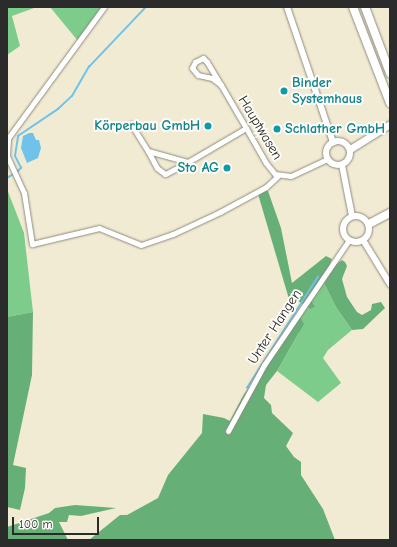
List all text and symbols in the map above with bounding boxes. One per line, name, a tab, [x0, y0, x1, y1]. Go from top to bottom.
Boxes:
place label: Binder Systemhaus	[292, 75, 362, 108]
marker: Binder Systemhaus	[279, 86, 289, 96]
street label: Hauptwasen	[234, 93, 286, 163]
place label: Körperbau GmbH	[94, 118, 200, 134]
marker: Körperbau GmbH	[203, 121, 213, 131]
place label: Schlather GmbH	[285, 121, 385, 137]
marker: Schlather GmbH	[272, 124, 282, 134]
place label: Sto AG	[178, 160, 219, 176]
marker: Sto AG	[222, 163, 232, 173]
street label: Unter Hangen	[245, 287, 305, 367]
scale bar	[14, 509, 101, 535]
text: 100 m	[19, 517, 52, 531]

